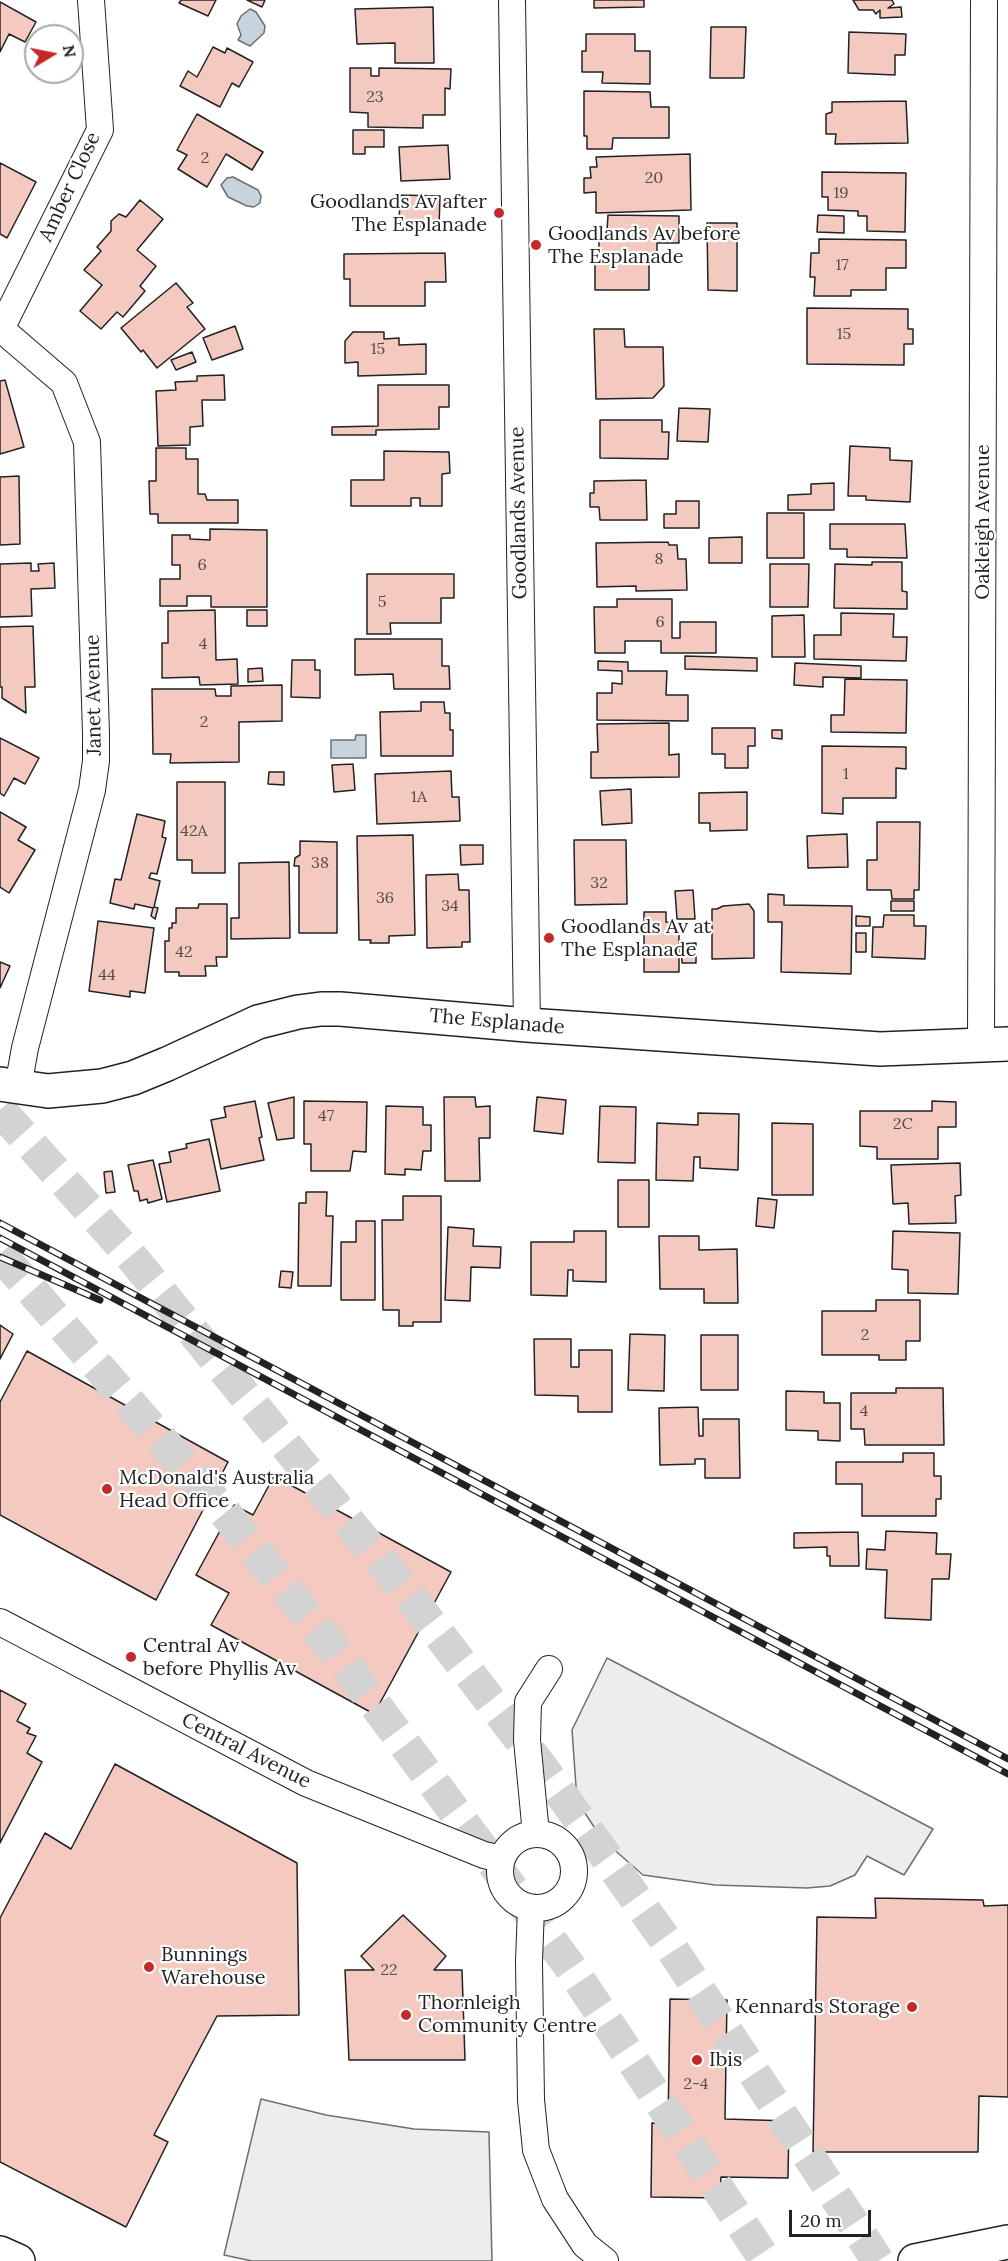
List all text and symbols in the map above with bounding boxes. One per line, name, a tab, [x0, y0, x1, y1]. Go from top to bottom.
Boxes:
north arrow	[24, 24, 84, 84]
text: N	[59, 43, 81, 59]
house number: 23	[366, 87, 384, 107]
street label: Amber Close	[34, 128, 106, 246]
house number: 2	[201, 148, 209, 168]
house number: 20	[645, 168, 663, 188]
house number: 19	[833, 183, 849, 203]
place label: Goodlands Av after The Esplanade	[310, 190, 487, 237]
marker: Goodlands Av after The Esplanade	[492, 206, 506, 220]
place label: Goodlands Av before The Esplanade	[548, 222, 741, 269]
marker: Goodlands Av before The Esplanade	[529, 238, 543, 252]
house number: 17	[835, 255, 849, 275]
house number: 15	[837, 324, 851, 344]
house number: 15	[371, 339, 385, 359]
street label: Goodlands Avenue	[505, 426, 533, 600]
street label: Oakleigh Avenue	[971, 444, 995, 600]
house number: 8	[655, 549, 663, 569]
house number: 6	[197, 555, 207, 575]
house number: 5	[378, 592, 386, 612]
house number: 6	[655, 612, 665, 632]
street label: Janet Avenue	[81, 634, 107, 756]
house number: 4	[199, 634, 207, 654]
house number: 2	[200, 712, 208, 732]
house number: 1	[843, 764, 849, 784]
house number: 1A	[411, 787, 427, 807]
house number: 42A	[180, 821, 208, 841]
house number: 38	[311, 853, 329, 873]
house number: 32	[590, 873, 608, 893]
house number: 36	[376, 888, 394, 908]
house number: 34	[441, 896, 459, 916]
place label: Goodlands Av at The Esplanade	[561, 915, 711, 962]
marker: Goodlands Av at The Esplanade	[542, 931, 556, 945]
house number: 42	[175, 942, 193, 962]
house number: 44	[98, 965, 116, 985]
street label: The Esplanade	[428, 1004, 566, 1040]
house number: 47	[318, 1106, 334, 1126]
house number: 2C	[893, 1114, 913, 1134]
house number: 2	[861, 1325, 869, 1345]
house number: 4	[860, 1401, 868, 1421]
place label: McDonald's Australia Head Office	[119, 1466, 314, 1513]
marker: McDonald's Australia Head Office	[100, 1482, 114, 1496]
place label: Central Av before Phyllis Av	[143, 1634, 296, 1681]
marker: Central Av before Phyllis Av	[124, 1650, 138, 1664]
street label: Central Avenue	[177, 1708, 315, 1794]
place label: Bunnings Warehouse	[161, 1943, 266, 1990]
marker: Bunnings Warehouse	[142, 1960, 156, 1974]
house number: 22	[380, 1960, 398, 1980]
place label: Thornleigh Community Centre	[418, 1991, 597, 2038]
place label: Kennards Storage	[735, 1995, 900, 2019]
marker: Kennards Storage	[905, 2000, 919, 2014]
marker: Thornleigh Community Centre	[399, 2008, 413, 2022]
place label: Ibis	[709, 2048, 742, 2072]
marker: Ibis	[690, 2053, 704, 2067]
house number: 2-4	[684, 2074, 708, 2094]
scale bar	[792, 2198, 874, 2236]
text: 20 m	[800, 2209, 842, 2232]

